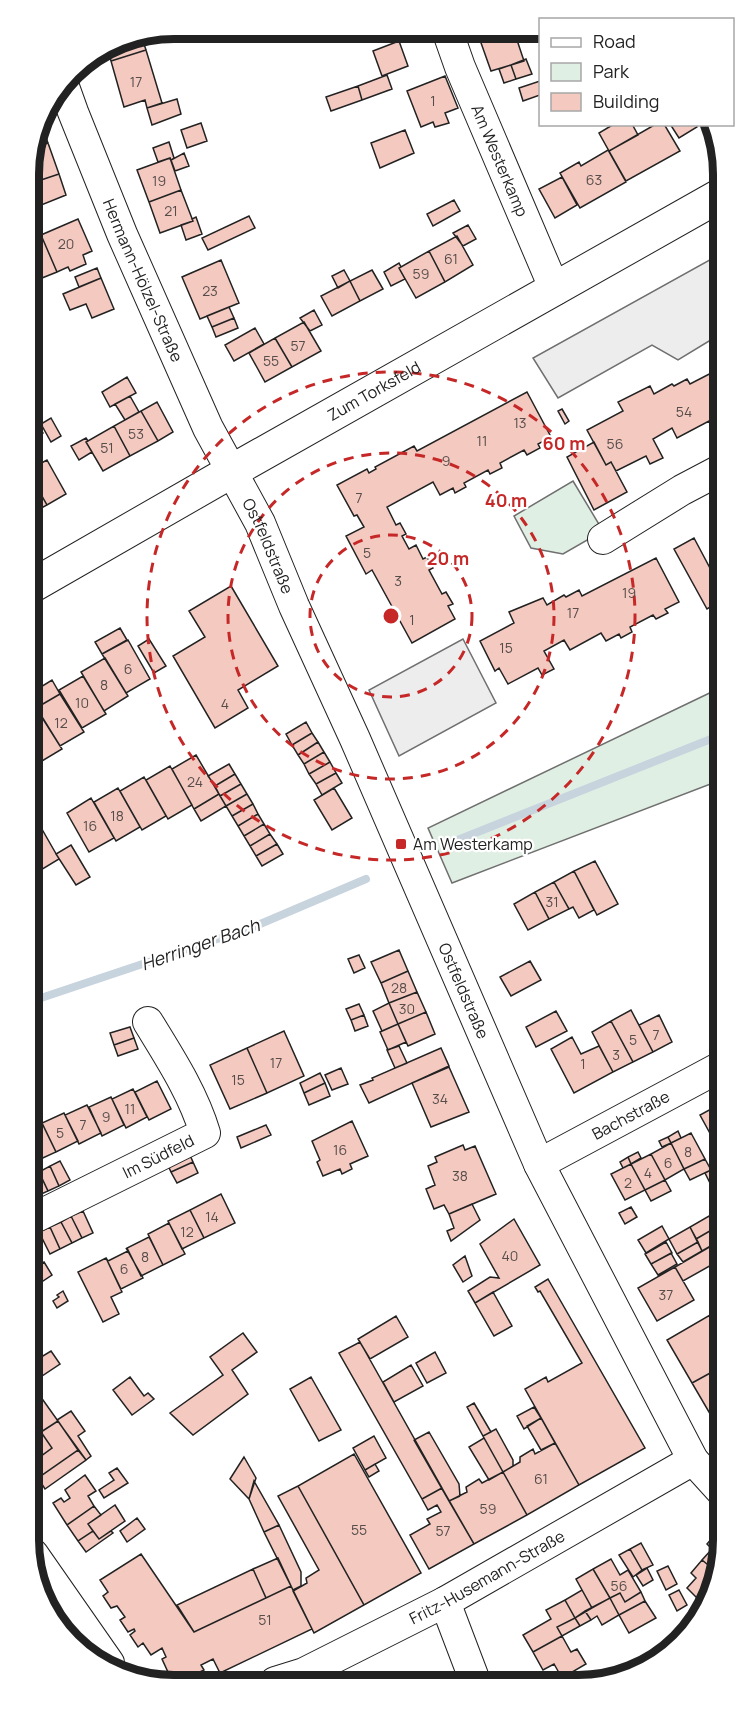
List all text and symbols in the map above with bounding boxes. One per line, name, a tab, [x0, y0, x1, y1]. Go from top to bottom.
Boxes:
legend	[539, 18, 734, 126]
text: Road	[593, 29, 636, 53]
text: Park	[593, 59, 630, 83]
house number: 17	[130, 72, 142, 91]
text: Building	[593, 89, 659, 113]
house number: 1	[430, 91, 436, 110]
street label: Am Westerkamp	[466, 101, 533, 220]
house number: 63	[586, 170, 602, 189]
house number: 19	[152, 171, 166, 190]
street label: Hermann-Hölzel-Straße	[98, 195, 188, 365]
house number: 21	[164, 201, 178, 220]
house number: 20	[58, 234, 74, 253]
house number: 61	[444, 249, 458, 268]
house number: 59	[413, 264, 429, 283]
house number: 23	[202, 281, 218, 300]
house number: 57	[290, 336, 306, 355]
house number: 55	[263, 351, 279, 370]
street label: Zum Torksfeld	[323, 356, 425, 426]
house number: 54	[676, 402, 692, 421]
house number: 13	[513, 413, 527, 432]
house number: 53	[128, 424, 144, 443]
house number: 11	[477, 431, 487, 450]
text: 60 m	[543, 431, 585, 455]
house number: 56	[607, 434, 623, 453]
house number: 51	[100, 438, 114, 457]
house number: 9	[442, 451, 450, 470]
house number: 7	[355, 488, 363, 507]
text: 40 m	[485, 488, 527, 512]
street label: Ostfeldstraße	[237, 494, 299, 597]
house number: 5	[363, 543, 371, 562]
text: 20 m	[427, 546, 469, 570]
house number: 3	[394, 571, 402, 590]
house number: 19	[622, 583, 636, 602]
house number: 17	[567, 603, 579, 622]
centre of rings	[381, 606, 401, 626]
house number: 1	[409, 610, 415, 629]
house number: 15	[499, 638, 513, 657]
house number: 6	[124, 659, 132, 678]
house number: 8	[100, 675, 108, 694]
house number: 10	[75, 693, 89, 712]
house number: 4	[221, 694, 229, 713]
house number: 12	[54, 713, 68, 732]
house number: 24	[187, 772, 203, 791]
house number: 18	[110, 806, 124, 825]
house number: 16	[83, 816, 97, 835]
place label: Am Westerkamp	[413, 833, 533, 855]
marker: Am Westerkamp	[394, 837, 408, 851]
house number: 31	[545, 892, 559, 911]
water label: Herringer Bach	[138, 912, 264, 975]
street label: Ostfeldstraße	[434, 939, 494, 1042]
house number: 28	[391, 978, 407, 997]
house number: 30	[399, 999, 415, 1018]
house number: 7	[652, 1025, 660, 1044]
house number: 5	[629, 1030, 637, 1049]
house number: 3	[612, 1045, 620, 1064]
house number: 17	[270, 1053, 282, 1072]
house number: 1	[580, 1054, 586, 1073]
house number: 15	[231, 1070, 245, 1089]
street label: Bachstraße	[588, 1085, 673, 1145]
house number: 34	[432, 1089, 448, 1108]
house number: 11	[125, 1099, 135, 1118]
house number: 9	[102, 1107, 110, 1126]
house number: 7	[79, 1115, 87, 1134]
house number: 5	[56, 1123, 64, 1142]
street label: Im Südfeld	[119, 1129, 198, 1183]
house number: 16	[333, 1140, 347, 1159]
house number: 8	[684, 1142, 692, 1161]
house number: 6	[664, 1153, 672, 1172]
house number: 4	[644, 1163, 652, 1182]
house number: 38	[452, 1166, 468, 1185]
house number: 2	[624, 1173, 632, 1192]
house number: 14	[205, 1207, 219, 1226]
house number: 12	[180, 1222, 194, 1241]
house number: 40	[502, 1246, 518, 1265]
house number: 8	[141, 1247, 149, 1266]
house number: 6	[120, 1259, 128, 1278]
house number: 37	[659, 1285, 673, 1304]
house number: 61	[534, 1469, 548, 1488]
house number: 59	[480, 1499, 496, 1518]
house number: 55	[351, 1520, 367, 1539]
house number: 57	[435, 1521, 451, 1540]
street label: Fritz-Husemann-Straße	[405, 1525, 569, 1629]
house number: 56	[611, 1576, 627, 1595]
house number: 51	[258, 1610, 272, 1629]

